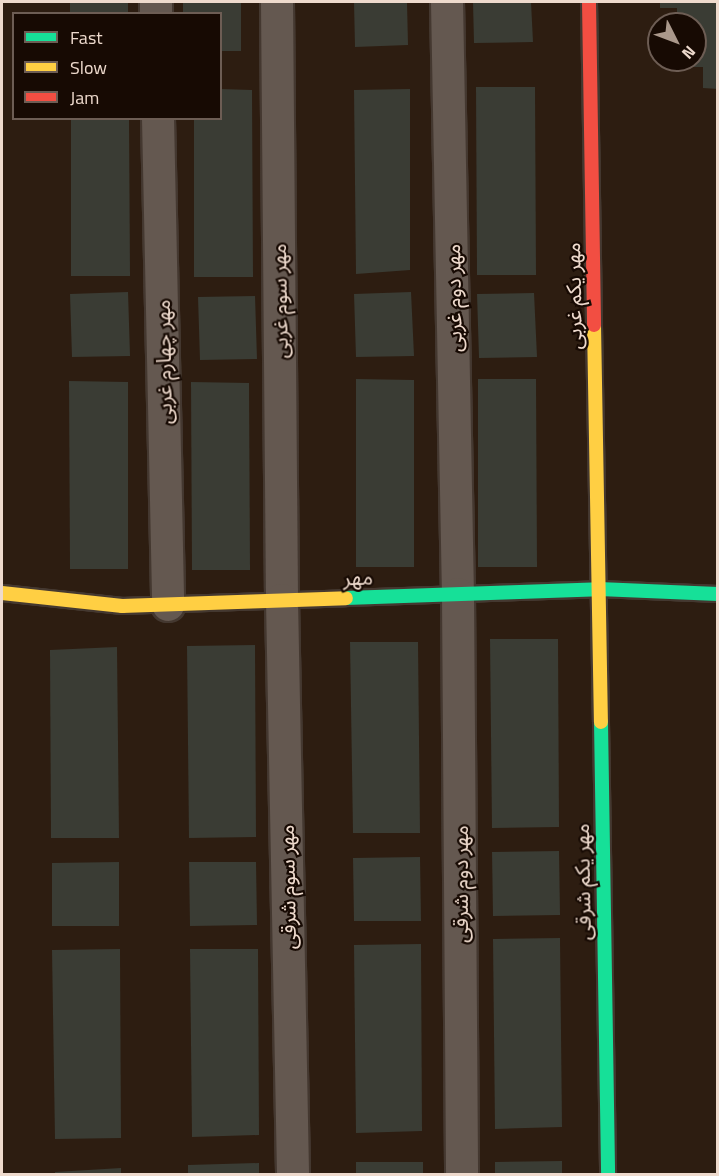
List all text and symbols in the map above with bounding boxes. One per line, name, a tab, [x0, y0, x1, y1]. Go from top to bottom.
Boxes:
legend	[12, 12, 222, 120]
north arrow	[647, 12, 707, 72]
text: Fast	[70, 24, 103, 51]
text: N	[676, 41, 702, 65]
text: Slow	[70, 54, 107, 81]
text: Jam	[70, 84, 99, 111]
street label: مهر یکم غربی	[559, 242, 587, 350]
street label: مهر سوم غربی	[265, 243, 293, 359]
street label: مهر دوم غربی	[439, 244, 467, 352]
street label: مهر چهارم غربی	[149, 299, 177, 425]
street label: مهر	[343, 564, 373, 590]
street label: مهر یکم شرقی	[568, 823, 596, 941]
street label: مهر سوم شرقی	[273, 824, 301, 950]
street label: مهر دوم شرقی	[447, 825, 473, 943]

